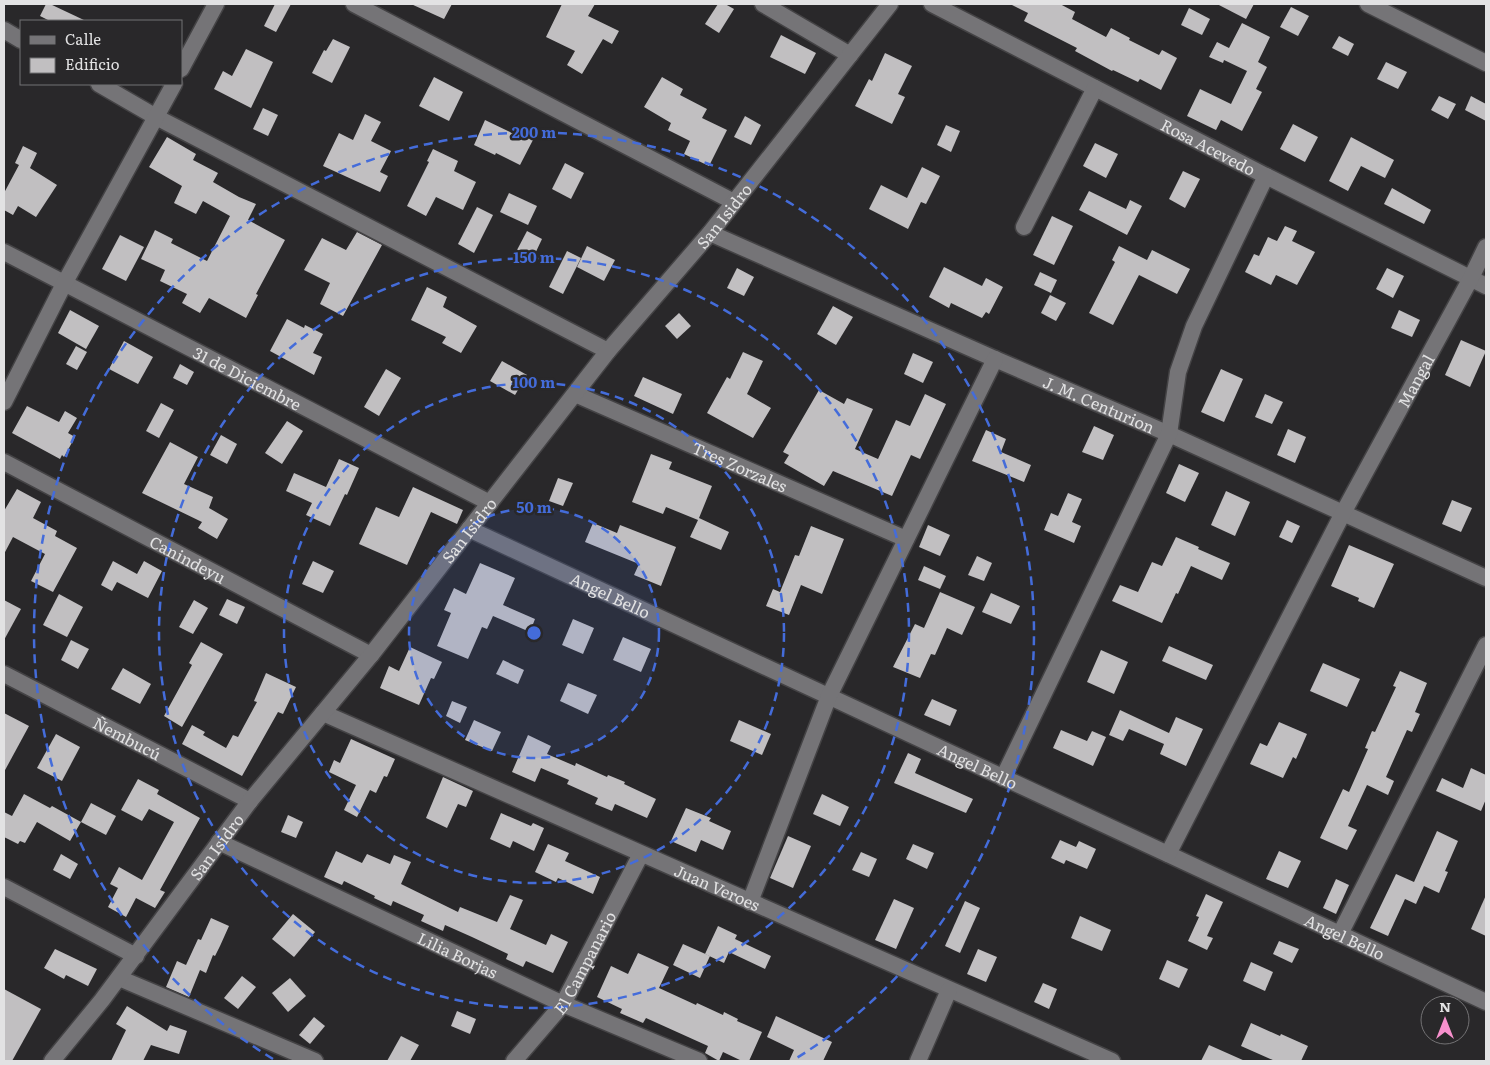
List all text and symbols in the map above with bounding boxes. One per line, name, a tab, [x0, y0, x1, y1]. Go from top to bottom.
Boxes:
legend	[20, 20, 182, 85]
text: Calle	[65, 27, 101, 50]
text: Edificio	[65, 52, 120, 75]
street label: Rosa Acevedo	[1157, 112, 1260, 181]
text: 200 m	[512, 120, 556, 143]
street label: San Isidro	[690, 178, 757, 253]
text: 150 m	[513, 245, 555, 268]
street label: 31 de Diciembre	[189, 340, 306, 416]
street label: Mangal	[1391, 350, 1439, 412]
street label: J. M. Centurion	[1039, 369, 1159, 439]
text: 100 m	[513, 370, 555, 393]
street label: Tres Zorzales	[689, 435, 791, 498]
street label: San Isidro	[435, 492, 502, 568]
text: 50 m	[516, 495, 552, 518]
street label: Canindeyu	[146, 529, 230, 589]
street label: Angel Bello	[566, 566, 654, 624]
centre of rings	[525, 624, 543, 642]
street label: Ñembucú	[89, 710, 166, 765]
street label: Angel Bello	[934, 737, 1022, 795]
street label: San Isidro	[183, 808, 249, 885]
street label: Juan Veroes	[671, 858, 764, 916]
street label: El Campanario	[548, 907, 621, 1019]
street label: Angel Bello	[1301, 907, 1389, 965]
street label: Lilia Borjas	[414, 925, 502, 984]
north arrow	[1420, 995, 1470, 1045]
text: N	[1439, 996, 1451, 1016]

